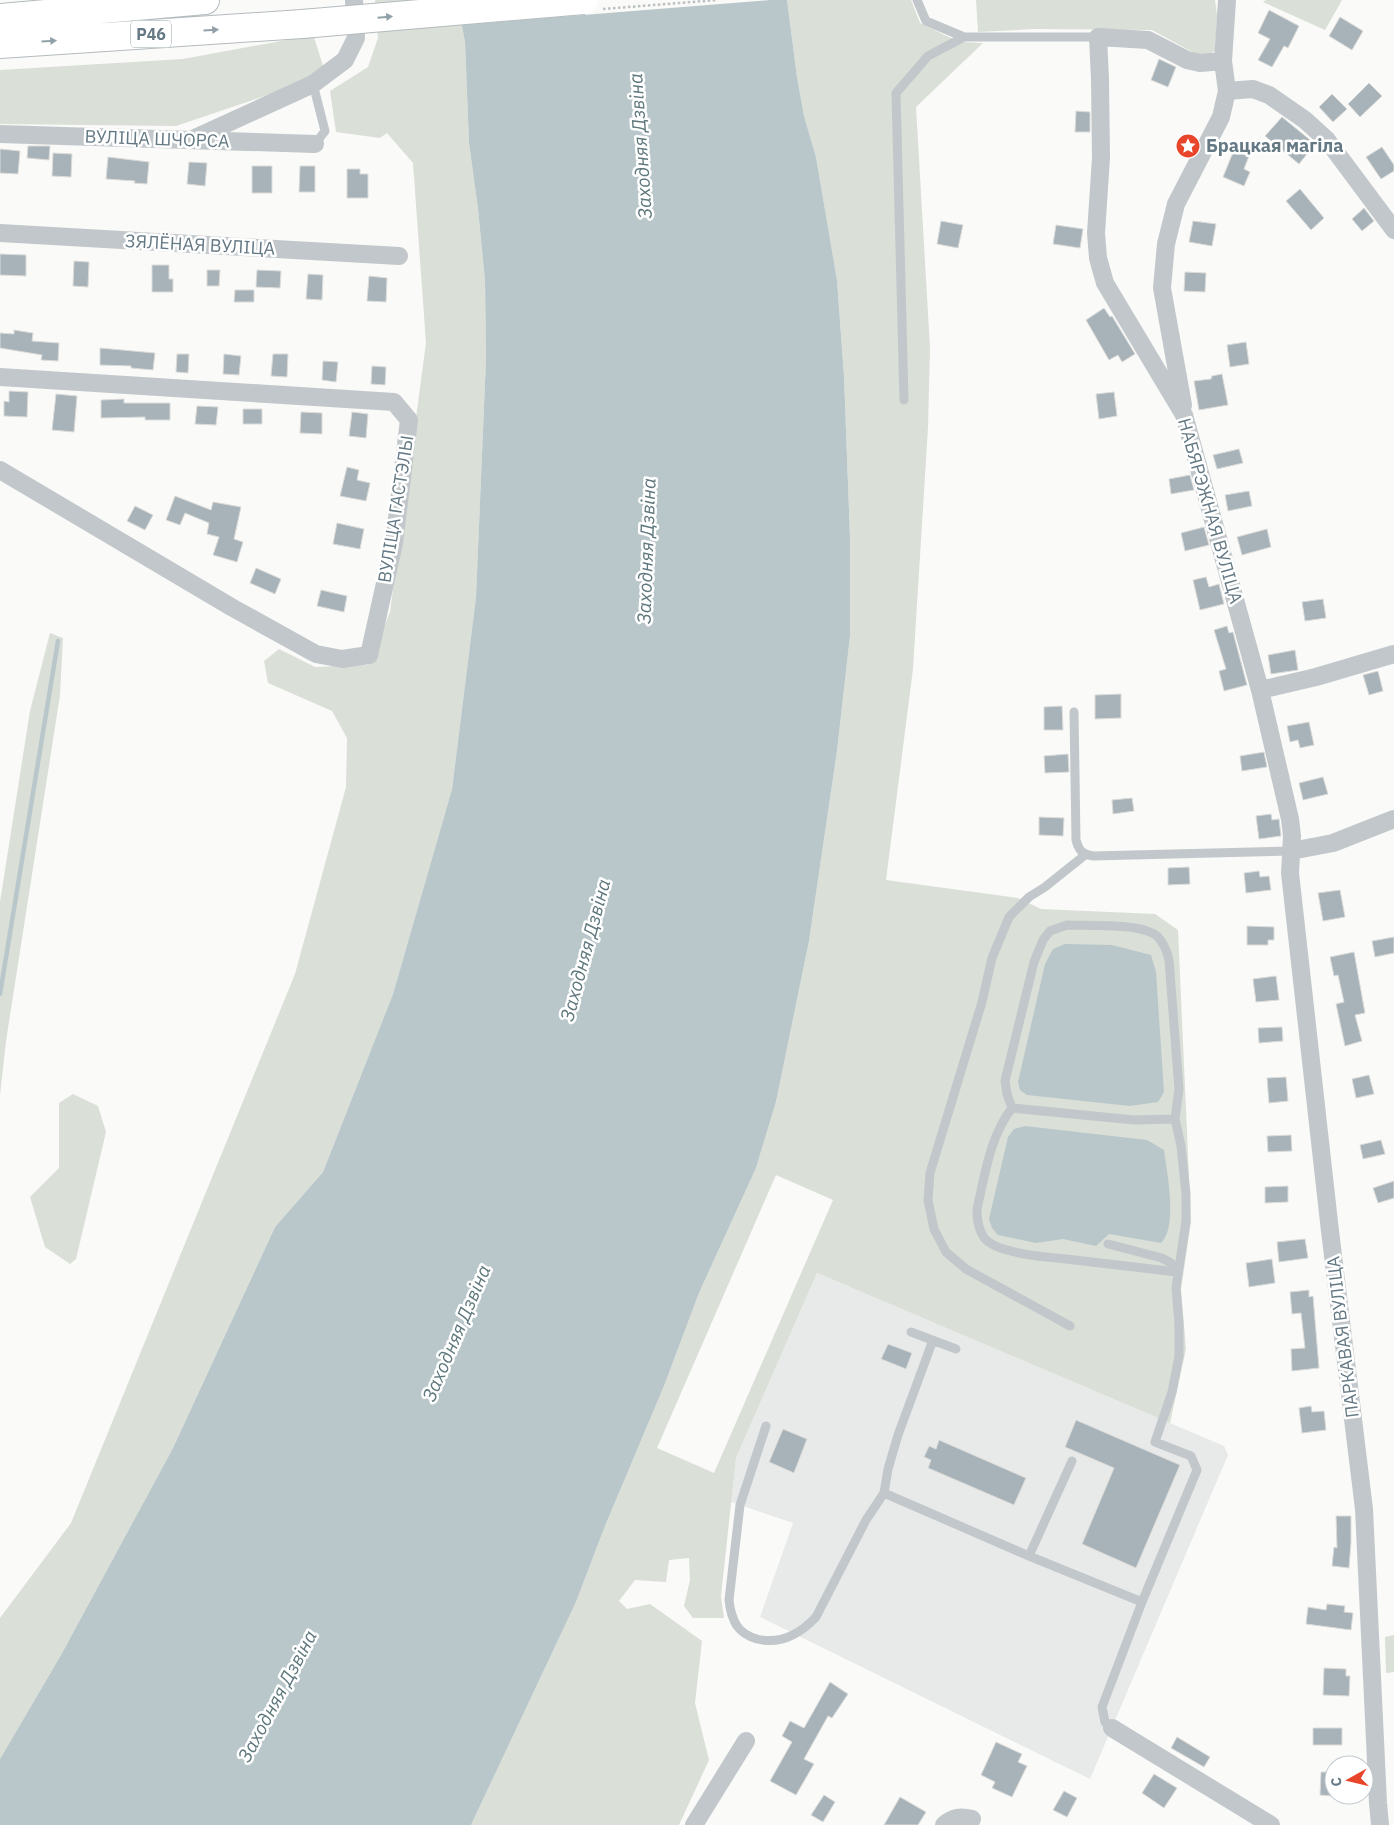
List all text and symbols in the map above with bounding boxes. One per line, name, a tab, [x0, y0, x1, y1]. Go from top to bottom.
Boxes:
one-way arrow	[378, 12, 394, 20]
road number: Р46	[131, 20, 171, 48]
one-way arrow	[203, 25, 219, 33]
one-way arrow	[41, 37, 57, 45]
water label: Заходняя Дзвіна	[623, 72, 657, 220]
street label: ВУЛІЦА ШЧОРСА	[84, 124, 230, 153]
place icon: Брацкая магіла	[1175, 133, 1201, 159]
place label: Брацкая магіла	[1206, 134, 1344, 157]
street label: ЗЯЛЁНАЯ ВУЛІЦА	[124, 229, 276, 260]
street label: НАБЯРЭЖНАЯ ВУЛІЦА	[1173, 415, 1248, 607]
street label: ВУЛІЦА ГАСТЭЛЫ	[373, 434, 419, 584]
water label: Заходняя Дзвіна	[631, 478, 661, 624]
water label: Заходняя Дзвіна	[554, 876, 616, 1024]
street label: ПАРКАВАЯ ВУЛІЦА	[1321, 1254, 1364, 1419]
water label: Заходняя Дзвіна	[416, 1261, 496, 1405]
water label: Заходняя Дзвіна	[232, 1626, 322, 1766]
north arrow	[1324, 1755, 1374, 1805]
text: С	[1327, 1776, 1346, 1788]

